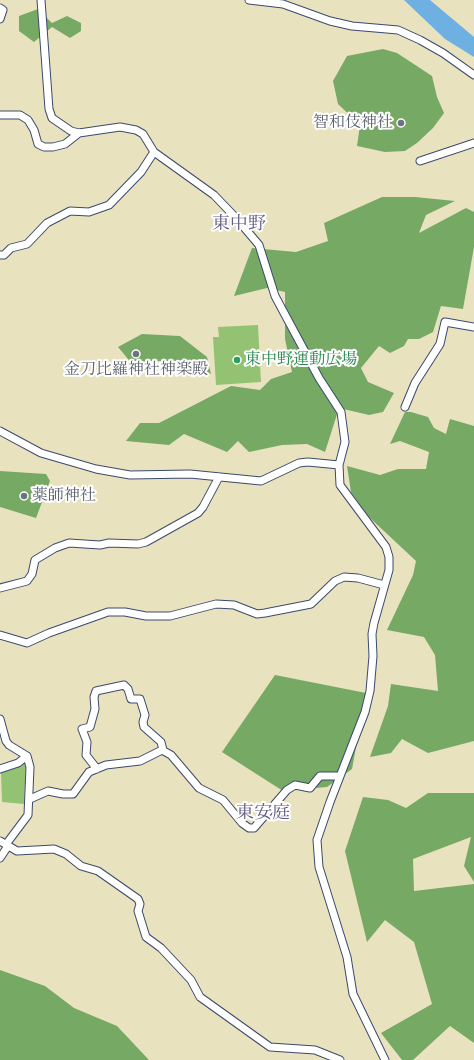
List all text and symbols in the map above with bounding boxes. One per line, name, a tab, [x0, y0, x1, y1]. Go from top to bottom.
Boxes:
place label: 智和伎神社	[313, 113, 393, 133]
marker: 智和伎神社	[396, 118, 406, 128]
district label: 東中野	[212, 214, 266, 236]
marker: 金刀比羅神社神楽殿	[131, 349, 141, 359]
place label: 東中野運動広場	[245, 350, 357, 370]
marker: 東中野運動広場	[232, 355, 242, 365]
place label: 金刀比羅神社神楽殿	[64, 360, 208, 380]
place label: 薬師神社	[32, 486, 96, 506]
marker: 薬師神社	[19, 491, 29, 501]
district label: 東安庭	[236, 803, 290, 825]

